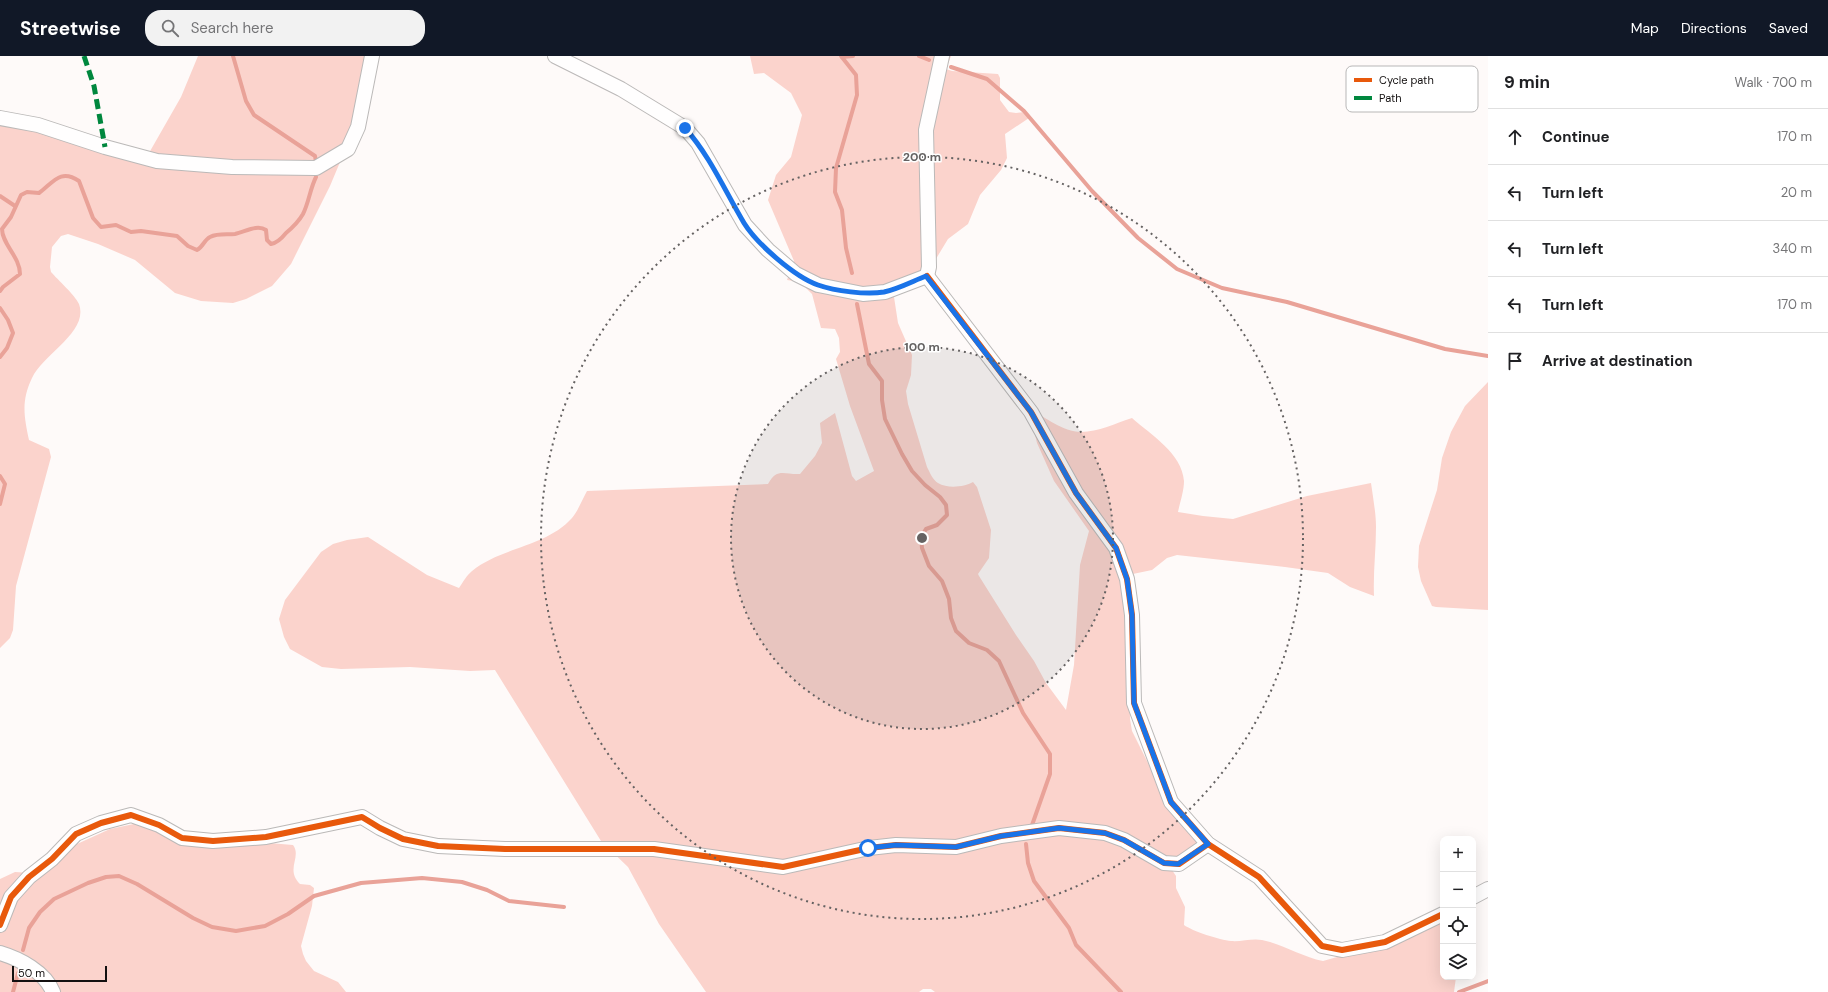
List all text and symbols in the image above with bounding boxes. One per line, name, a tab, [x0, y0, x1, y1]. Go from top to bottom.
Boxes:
search box	[145, 10, 425, 46]
text: Streetwise	[20, 16, 121, 41]
icon: search	[159, 17, 181, 39]
text: Search here	[191, 18, 273, 38]
text: Map	[1631, 19, 1659, 37]
text: Directions	[1681, 19, 1747, 37]
text: Saved	[1769, 19, 1808, 37]
legend	[1346, 66, 1478, 112]
text: 9 min	[1504, 71, 1550, 93]
text: Cycle path	[1379, 73, 1434, 87]
text: Walk · 700 m	[1734, 74, 1812, 91]
text: Path	[1379, 91, 1402, 105]
route end	[676, 119, 694, 137]
icon: ahead	[1504, 126, 1526, 148]
text: Continue	[1542, 127, 1610, 147]
text: 170 m	[1777, 128, 1812, 145]
text: 200 m	[903, 149, 941, 165]
icon: left	[1504, 182, 1526, 204]
text: Turn left	[1542, 183, 1603, 203]
text: 20 m	[1781, 184, 1812, 201]
icon: left	[1504, 238, 1526, 260]
text: Turn left	[1542, 239, 1603, 259]
text: 340 m	[1772, 240, 1812, 257]
icon: left	[1504, 294, 1526, 316]
text: Turn left	[1542, 295, 1603, 315]
text: 170 m	[1777, 296, 1812, 313]
text: 100 m	[904, 339, 940, 355]
icon: arrive	[1504, 350, 1526, 372]
text: Arrive at destination	[1542, 351, 1693, 371]
centre of rings	[915, 531, 929, 545]
map controls	[1440, 836, 1476, 980]
button: +	[1440, 836, 1476, 872]
route start	[859, 839, 877, 857]
button: −	[1440, 872, 1476, 908]
button: locate	[1440, 908, 1476, 944]
button: layers	[1440, 944, 1476, 980]
scale bar	[12, 964, 107, 983]
text: 50 m	[18, 966, 45, 980]

